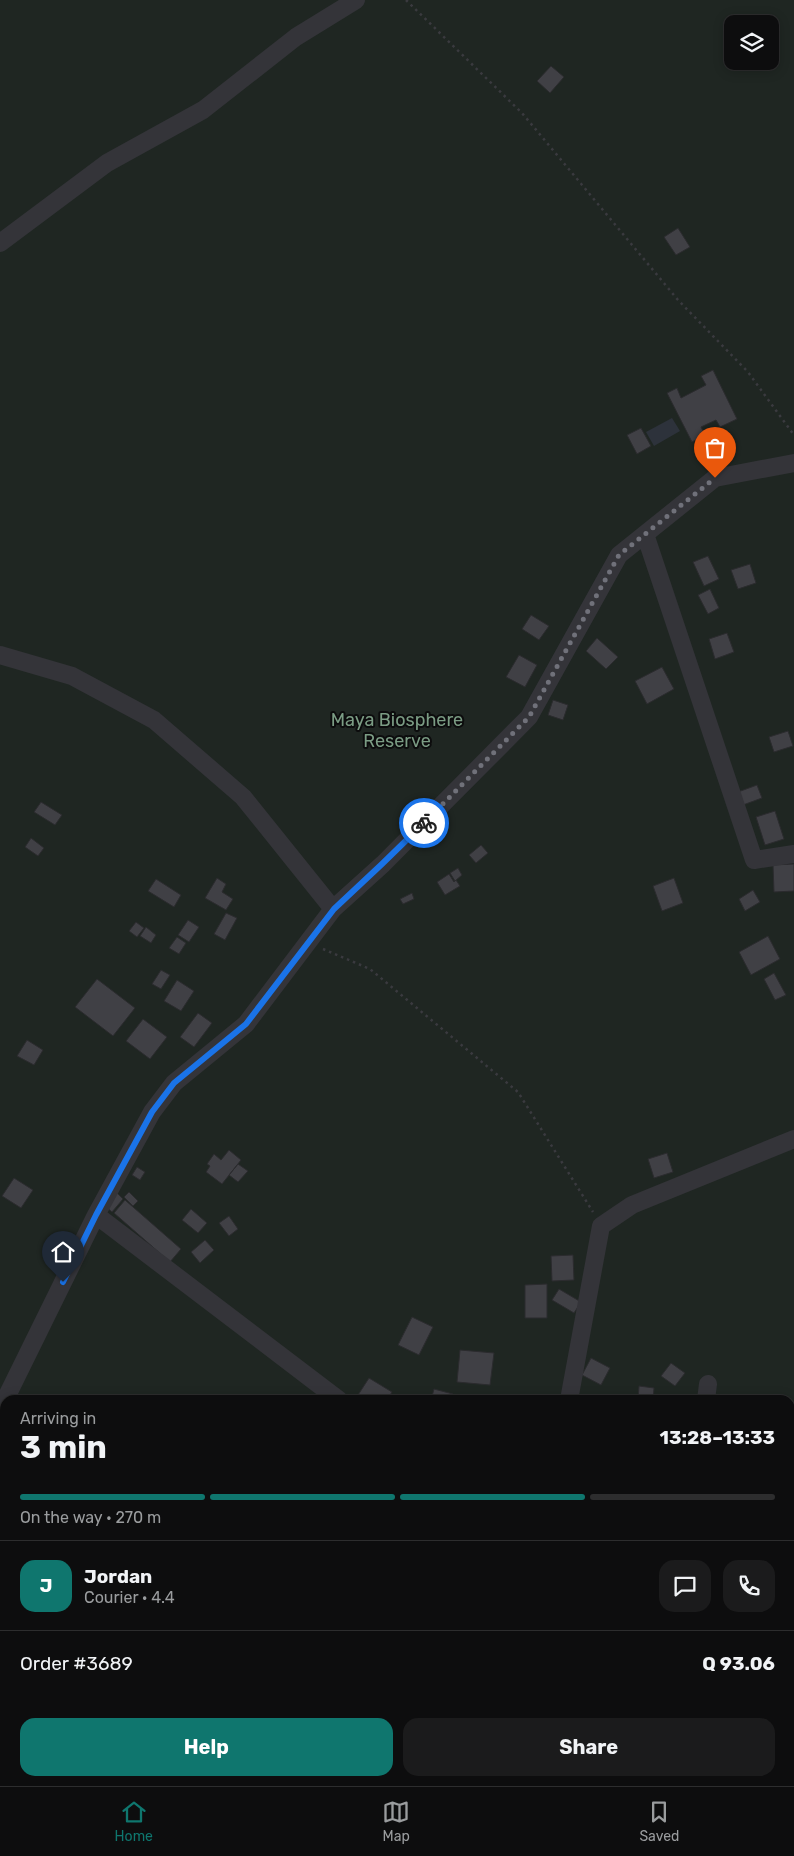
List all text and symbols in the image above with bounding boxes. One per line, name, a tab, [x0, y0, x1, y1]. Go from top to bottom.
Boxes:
map controls	[724, 15, 779, 70]
button: layers	[724, 15, 779, 70]
pin	[694, 427, 736, 478]
icon: bag	[701, 434, 729, 462]
park label: Maya Biosphere Reserve	[331, 709, 463, 752]
courier	[399, 798, 449, 848]
icon: bike	[410, 809, 438, 837]
pin	[42, 1231, 84, 1282]
icon: home	[49, 1238, 77, 1266]
text: Arriving in	[20, 1409, 96, 1428]
text: 13:28–13:33	[659, 1426, 775, 1449]
text: 3 min	[20, 1428, 107, 1466]
text: On the way · 270 m	[20, 1508, 161, 1527]
button: chat	[659, 1560, 711, 1612]
button: phone	[723, 1560, 775, 1612]
text: Jordan	[84, 1565, 152, 1588]
text: J	[40, 1574, 52, 1597]
text: Courier · 4.4	[84, 1588, 175, 1607]
text: Order #3689	[20, 1652, 133, 1675]
text: Q 93.06	[702, 1652, 775, 1675]
button: Help	[20, 1718, 393, 1776]
button: Share	[403, 1718, 775, 1776]
tab: Home	[115, 1798, 153, 1845]
tab: Map	[382, 1798, 410, 1845]
tab: Saved	[639, 1798, 679, 1845]

